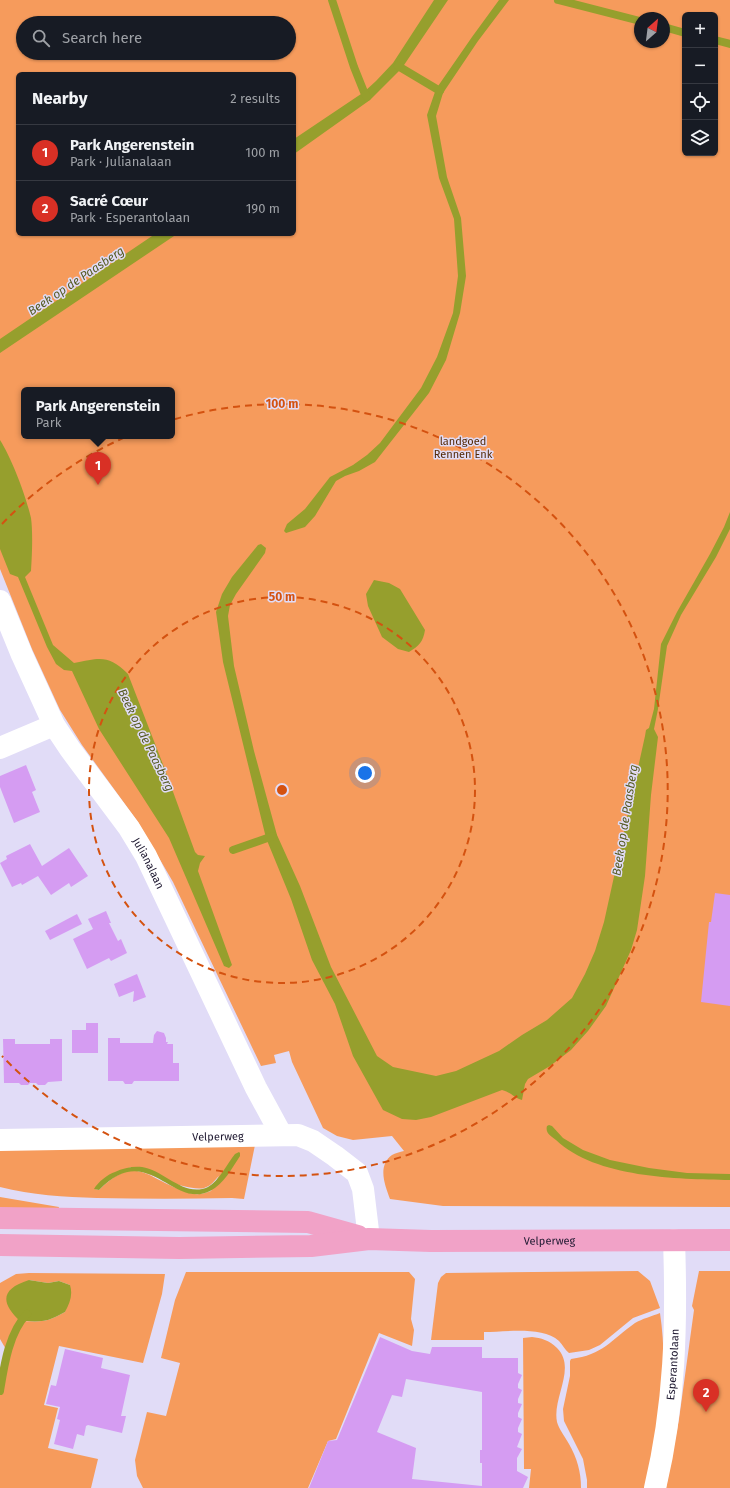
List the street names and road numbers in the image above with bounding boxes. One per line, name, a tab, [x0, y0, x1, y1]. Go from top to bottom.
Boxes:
street label: Julianalaan	[129, 835, 167, 891]
street label: Velperweg	[192, 1130, 244, 1144]
street label: Velperweg	[524, 1235, 576, 1248]
street label: Esperantolaan	[664, 1329, 682, 1401]

